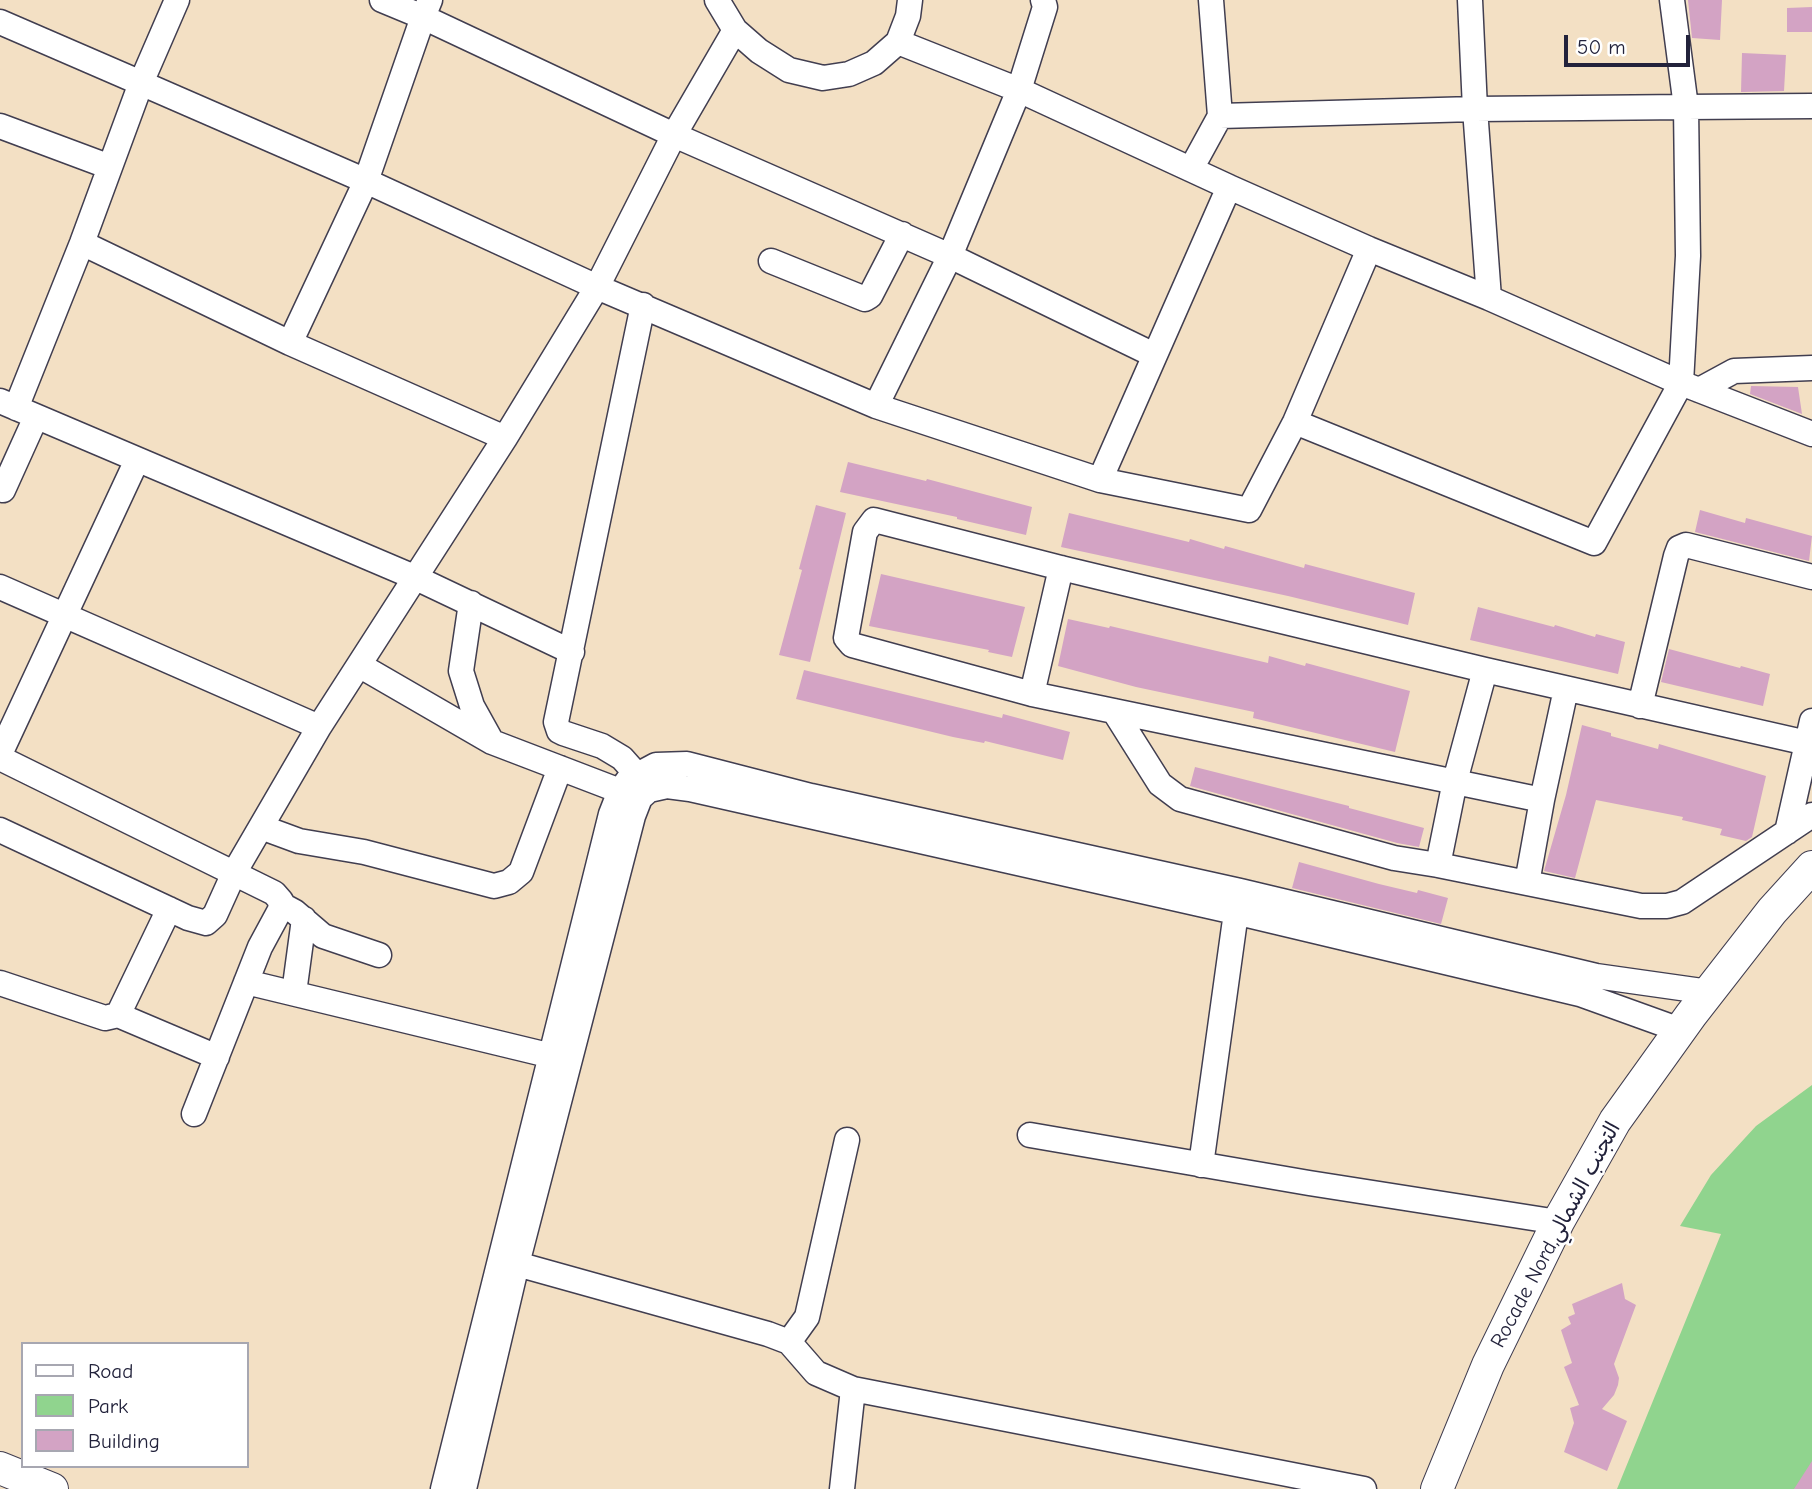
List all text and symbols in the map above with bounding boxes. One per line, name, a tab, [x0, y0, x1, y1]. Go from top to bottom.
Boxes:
scale bar	[1567, 21, 1693, 65]
text: 50 m	[1577, 35, 1626, 59]
street label: Rocade Nord,التجنب الشمالي	[1486, 1118, 1626, 1352]
legend	[21, 1342, 248, 1468]
text: Road	[88, 1359, 133, 1383]
text: Park	[88, 1394, 128, 1418]
text: Building	[88, 1429, 160, 1453]

